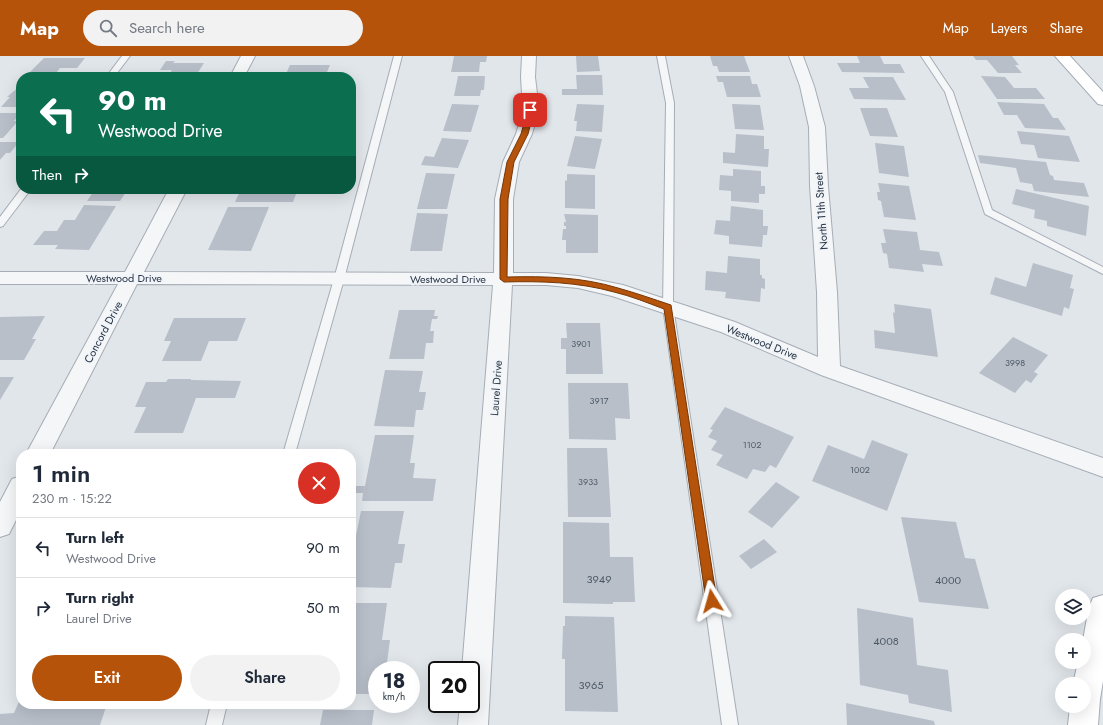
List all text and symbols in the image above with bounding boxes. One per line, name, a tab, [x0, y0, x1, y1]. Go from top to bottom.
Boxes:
search box	[83, 10, 363, 46]
text: Map	[20, 15, 59, 42]
icon: search	[97, 17, 119, 39]
text: Search here	[129, 17, 205, 39]
text: Map	[943, 18, 969, 38]
text: Layers	[991, 18, 1027, 38]
text: Share	[1049, 18, 1083, 38]
text: 90 m	[98, 80, 167, 121]
icon: left	[32, 88, 84, 140]
pin	[513, 93, 547, 127]
icon: arrive	[519, 99, 541, 121]
text: Westwood Drive	[98, 118, 223, 144]
text: Then	[32, 164, 62, 186]
icon: right	[70, 164, 92, 186]
street label: North 11th Street	[810, 171, 832, 250]
street label: Westwood Drive	[86, 270, 162, 286]
street label: Westwood Drive	[410, 271, 486, 287]
street label: Concord Drive	[80, 298, 126, 366]
street label: Westwood Drive	[724, 320, 801, 364]
house number: 3901	[571, 337, 591, 350]
house number: 3998	[1005, 356, 1025, 369]
street label: Laurel Drive	[486, 359, 506, 416]
house number: 3917	[590, 394, 609, 407]
house number: 1102	[743, 438, 761, 451]
text: 1 min	[32, 456, 90, 491]
button: close	[298, 462, 340, 504]
house number: 1002	[850, 463, 870, 476]
house number: 3933	[578, 475, 598, 488]
text: 230 m · 15:22	[32, 489, 112, 508]
text: Turn left	[66, 527, 124, 549]
icon: left	[32, 537, 54, 559]
text: 90 m	[306, 537, 340, 559]
text: Westwood Drive	[66, 549, 156, 568]
house number: 3949	[586, 571, 612, 587]
house number: 4000	[935, 572, 962, 588]
position arrow	[691, 580, 733, 622]
text: Turn right	[66, 587, 134, 609]
map controls	[1055, 589, 1091, 713]
button: layers	[1055, 589, 1091, 625]
icon: right	[32, 597, 54, 619]
text: 50 m	[306, 597, 340, 619]
text: Laurel Drive	[66, 609, 132, 628]
house number: 4008	[873, 633, 899, 649]
button: +	[1055, 633, 1091, 669]
button: Exit	[32, 655, 182, 701]
button: Share	[190, 655, 340, 701]
speed limit sign: 20	[428, 661, 480, 713]
text: 18	[383, 667, 405, 696]
house number: 3965	[579, 677, 603, 693]
button: −	[1055, 677, 1091, 713]
text: km/h	[383, 689, 405, 704]

